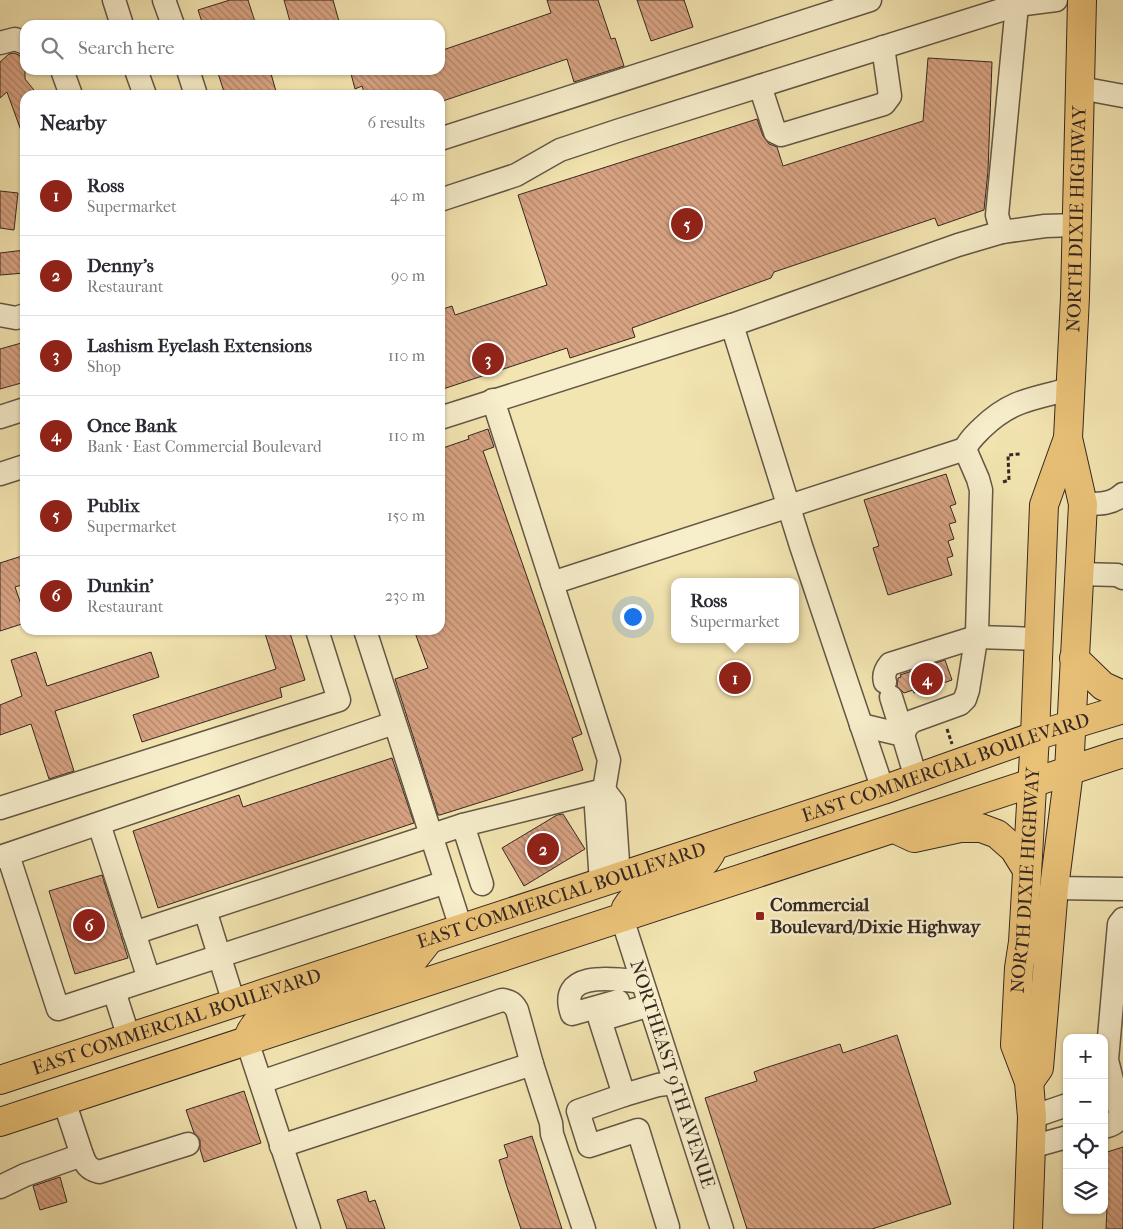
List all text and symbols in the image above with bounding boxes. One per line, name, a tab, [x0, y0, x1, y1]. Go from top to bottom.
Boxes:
search box	[20, 20, 445, 75]
icon: search	[38, 34, 66, 62]
text: Search here	[78, 37, 174, 59]
street label: NORTH DIXIE HIGHWAY	[1062, 104, 1091, 333]
text: Nearby	[40, 111, 106, 135]
text: 6 results	[367, 113, 425, 132]
text: Ross	[87, 175, 124, 197]
text: 1	[53, 186, 59, 205]
text: 40 m	[390, 186, 425, 205]
text: Supermarket	[87, 197, 177, 216]
pin: 5	[671, 205, 703, 243]
text: Denny's	[87, 255, 154, 277]
text: 2	[52, 266, 60, 285]
text: 90 m	[391, 266, 425, 285]
text: Restaurant	[87, 277, 163, 296]
text: Lashism Eyelash Extensions	[87, 335, 312, 357]
pin: 3	[472, 340, 504, 378]
text: 3	[53, 346, 59, 365]
text: 110 m	[388, 346, 425, 365]
text: Shop	[87, 357, 121, 376]
text: Once Bank	[87, 415, 177, 437]
text: 4	[51, 426, 61, 445]
text: 110 m	[388, 426, 425, 445]
text: Bank · East Commercial Boulevard	[87, 437, 322, 456]
text: Publix	[87, 495, 140, 517]
text: 5	[53, 506, 59, 525]
text: 150 m	[387, 506, 425, 525]
text: Supermarket	[87, 517, 177, 536]
text: Dunkin'	[87, 575, 154, 597]
popup	[671, 578, 799, 643]
text: 6	[52, 586, 60, 605]
text: 230 m	[385, 586, 425, 605]
text: Ross	[690, 590, 727, 612]
text: Restaurant	[87, 597, 163, 616]
your location	[620, 604, 646, 630]
text: Supermarket	[690, 612, 780, 631]
pin: 1	[719, 659, 751, 697]
pin: 4	[911, 660, 943, 698]
street label: EAST COMMERCIAL BOULEVARD	[799, 709, 1092, 827]
street label: NORTH DIXIE HIGHWAY	[1007, 765, 1044, 994]
pin: 2	[527, 830, 559, 868]
street label: EAST COMMERCIAL BOULEVARD	[414, 838, 709, 953]
place label: Commercial Boulevard/Dixie Highway	[770, 894, 981, 938]
pin: 6	[73, 906, 105, 944]
marker: Commercial Boulevard/Dixie Highway	[754, 910, 766, 922]
street label: NORTHEAST 9TH AVENUE	[625, 957, 719, 1191]
street label: EAST COMMERCIAL BOULEVARD	[29, 964, 324, 1080]
map controls	[1063, 1034, 1108, 1214]
button: +	[1063, 1034, 1108, 1079]
button: −	[1063, 1079, 1108, 1124]
button: locate	[1063, 1124, 1108, 1169]
button: layers	[1063, 1169, 1108, 1214]

